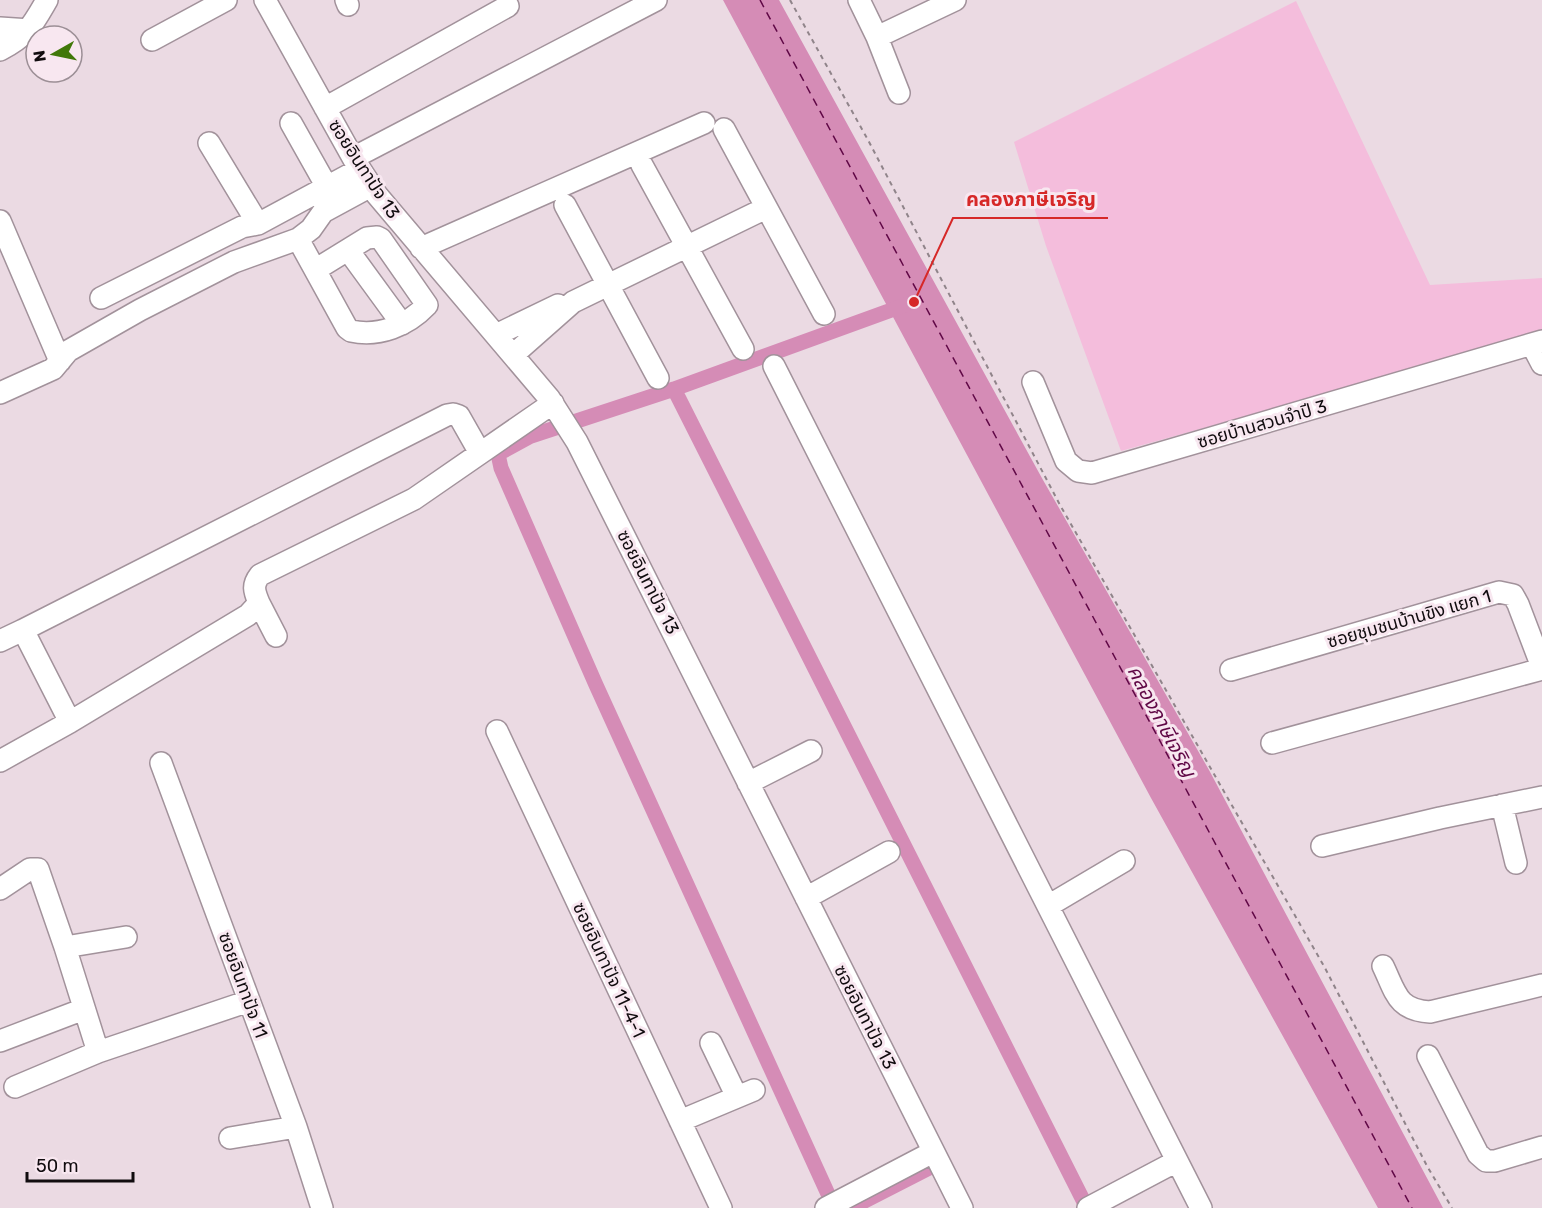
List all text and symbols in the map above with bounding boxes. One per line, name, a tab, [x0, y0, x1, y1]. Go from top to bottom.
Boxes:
north arrow	[24, 24, 84, 84]
text: N	[29, 49, 50, 63]
street label: ซอยอินทาปัจ 13	[324, 115, 404, 223]
callout: คลองภาษีเจริญ	[953, 180, 1108, 218]
text: คลองภาษีเจริญ	[966, 187, 1096, 211]
street label: ซอยบ้านสวนจำปี 3	[1195, 395, 1329, 453]
street label: ซอยอินทาปัจ 13	[612, 526, 684, 638]
street label: ซอยชุมชนบ้านขิง แยก 1	[1325, 585, 1493, 653]
water label: คลองภาษีเจริญ	[1123, 661, 1202, 782]
street label: ซอยอินทาปัจ 11-4-1	[568, 899, 650, 1041]
street label: ซอยอินทาปัจ 11	[214, 929, 272, 1041]
street label: ซอยอินทาปัจ 13	[829, 961, 901, 1073]
scale bar	[27, 1145, 134, 1183]
text: 50 m	[36, 1155, 79, 1177]

